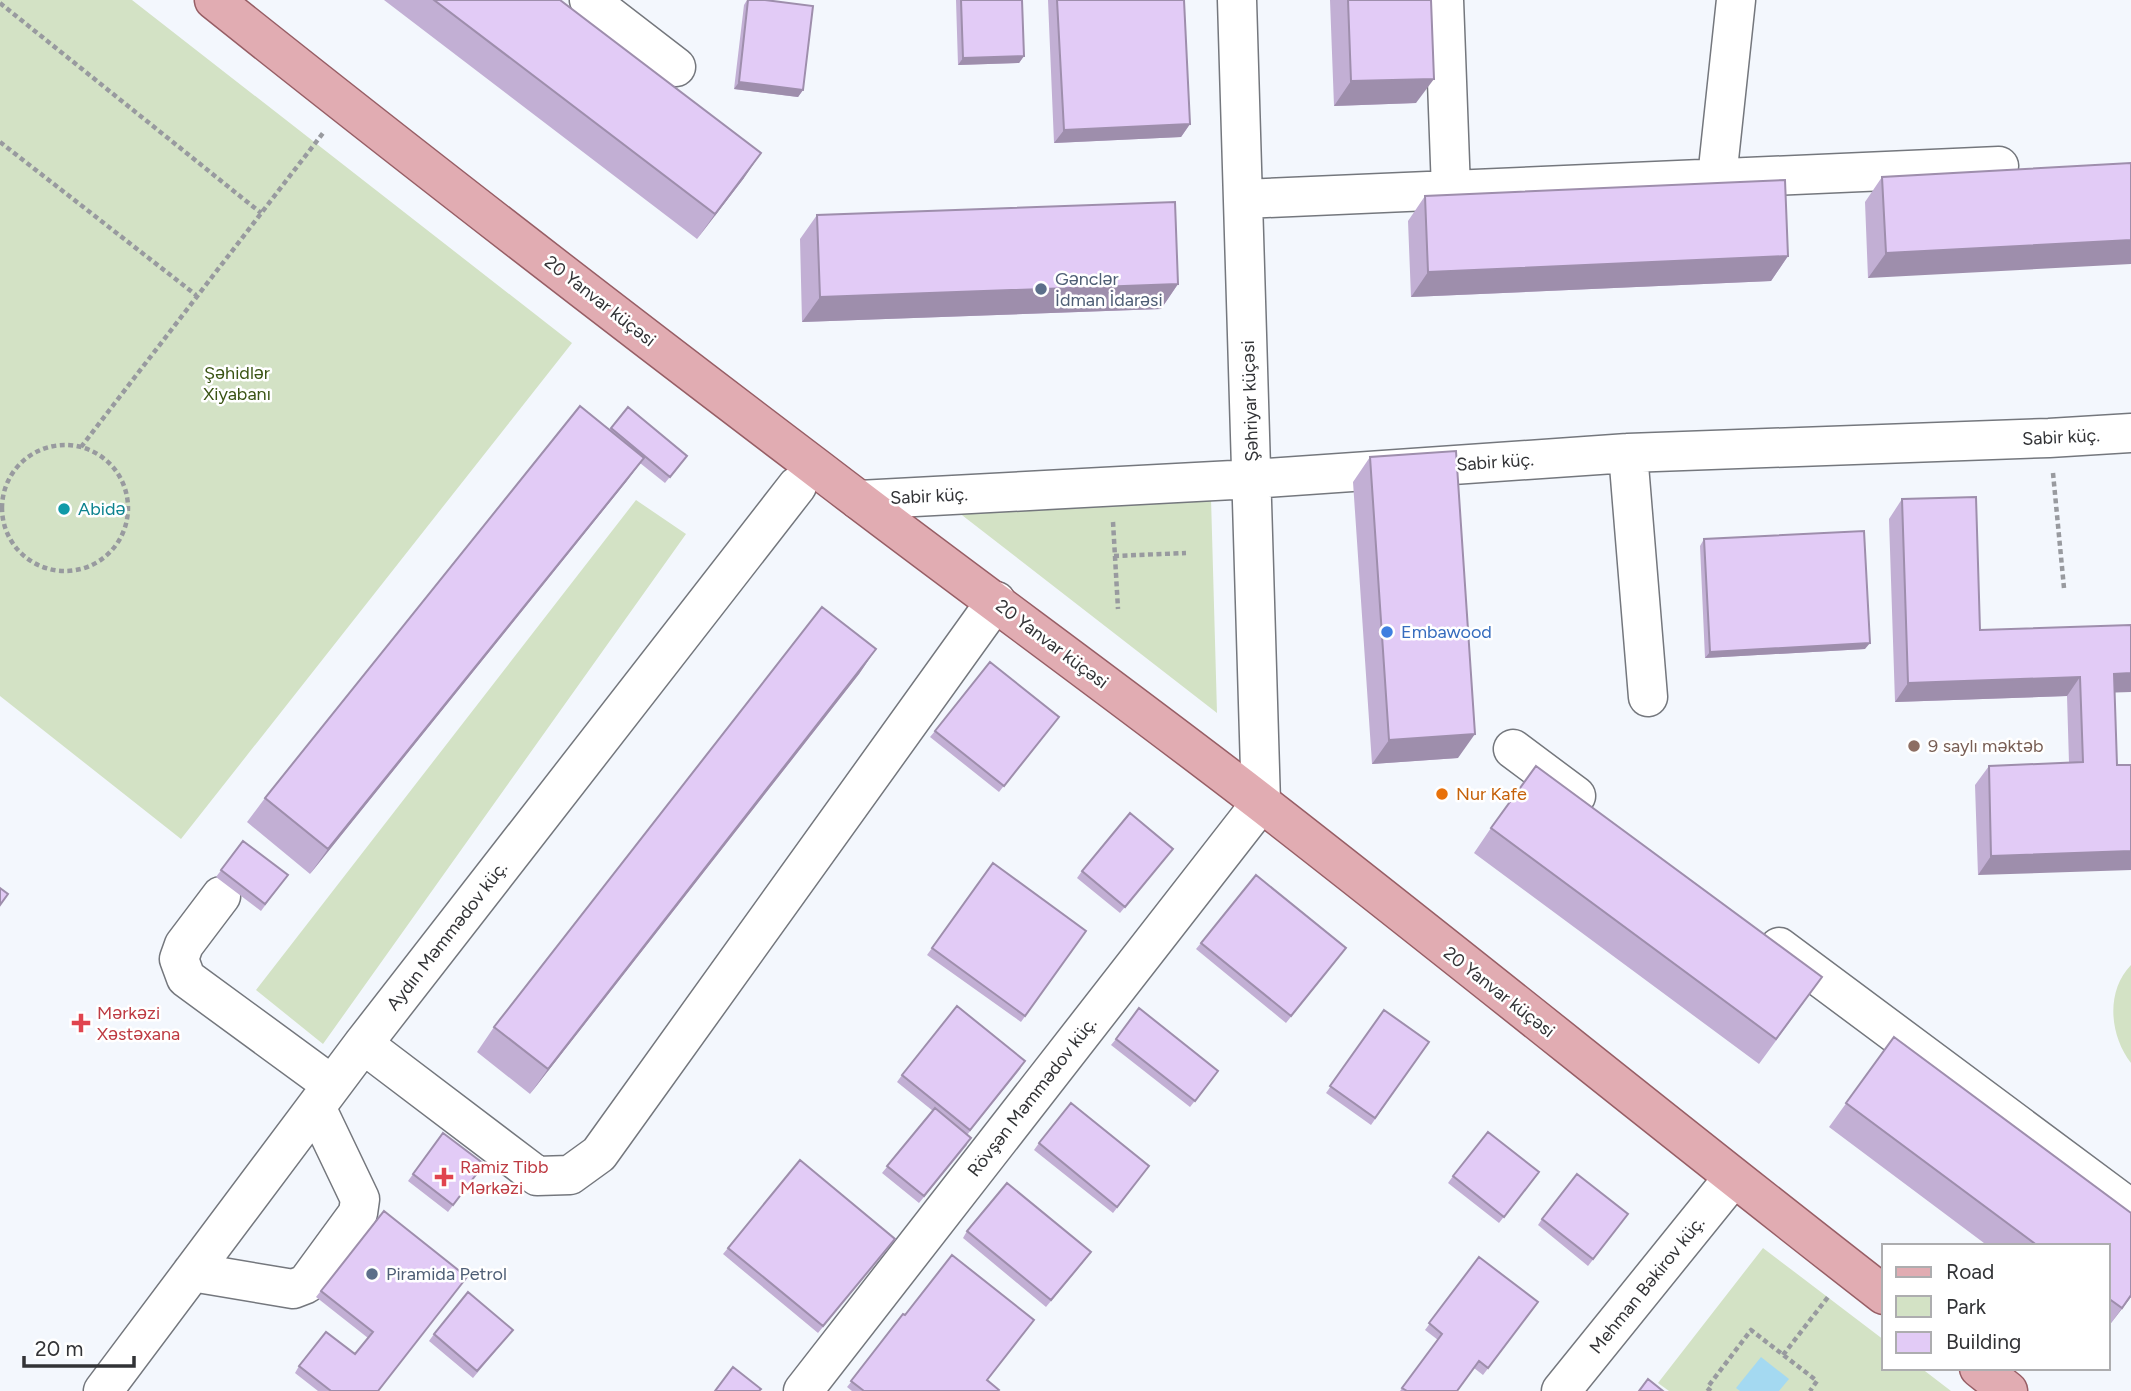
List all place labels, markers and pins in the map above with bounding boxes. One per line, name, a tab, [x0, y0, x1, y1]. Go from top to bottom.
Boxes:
place label: Gənclər İdman İdarəsi	[1055, 268, 1163, 311]
marker: Gənclər İdman İdarəsi	[1033, 281, 1049, 297]
place label: Abidə	[78, 498, 125, 520]
marker: Abidə	[56, 501, 72, 517]
place label: Embawood	[1401, 621, 1492, 643]
marker: Embawood	[1379, 624, 1395, 640]
place label: 9 saylı məktəb	[1928, 735, 2044, 757]
marker: 9 saylı məktəb	[1906, 738, 1922, 754]
place label: Nur Kafe	[1456, 783, 1527, 805]
marker: Nur Kafe	[1434, 786, 1450, 802]
place label: Mərkəzi Xəstəxana	[97, 1002, 180, 1045]
marker: Mərkəzi Xəstəxana	[71, 1013, 91, 1033]
place label: Ramiz Tibb Mərkəzi	[460, 1156, 548, 1199]
marker: Ramiz Tibb Mərkəzi	[434, 1167, 454, 1187]
place label: Piramida Petrol	[386, 1263, 507, 1285]
marker: Piramida Petrol	[364, 1266, 380, 1282]

